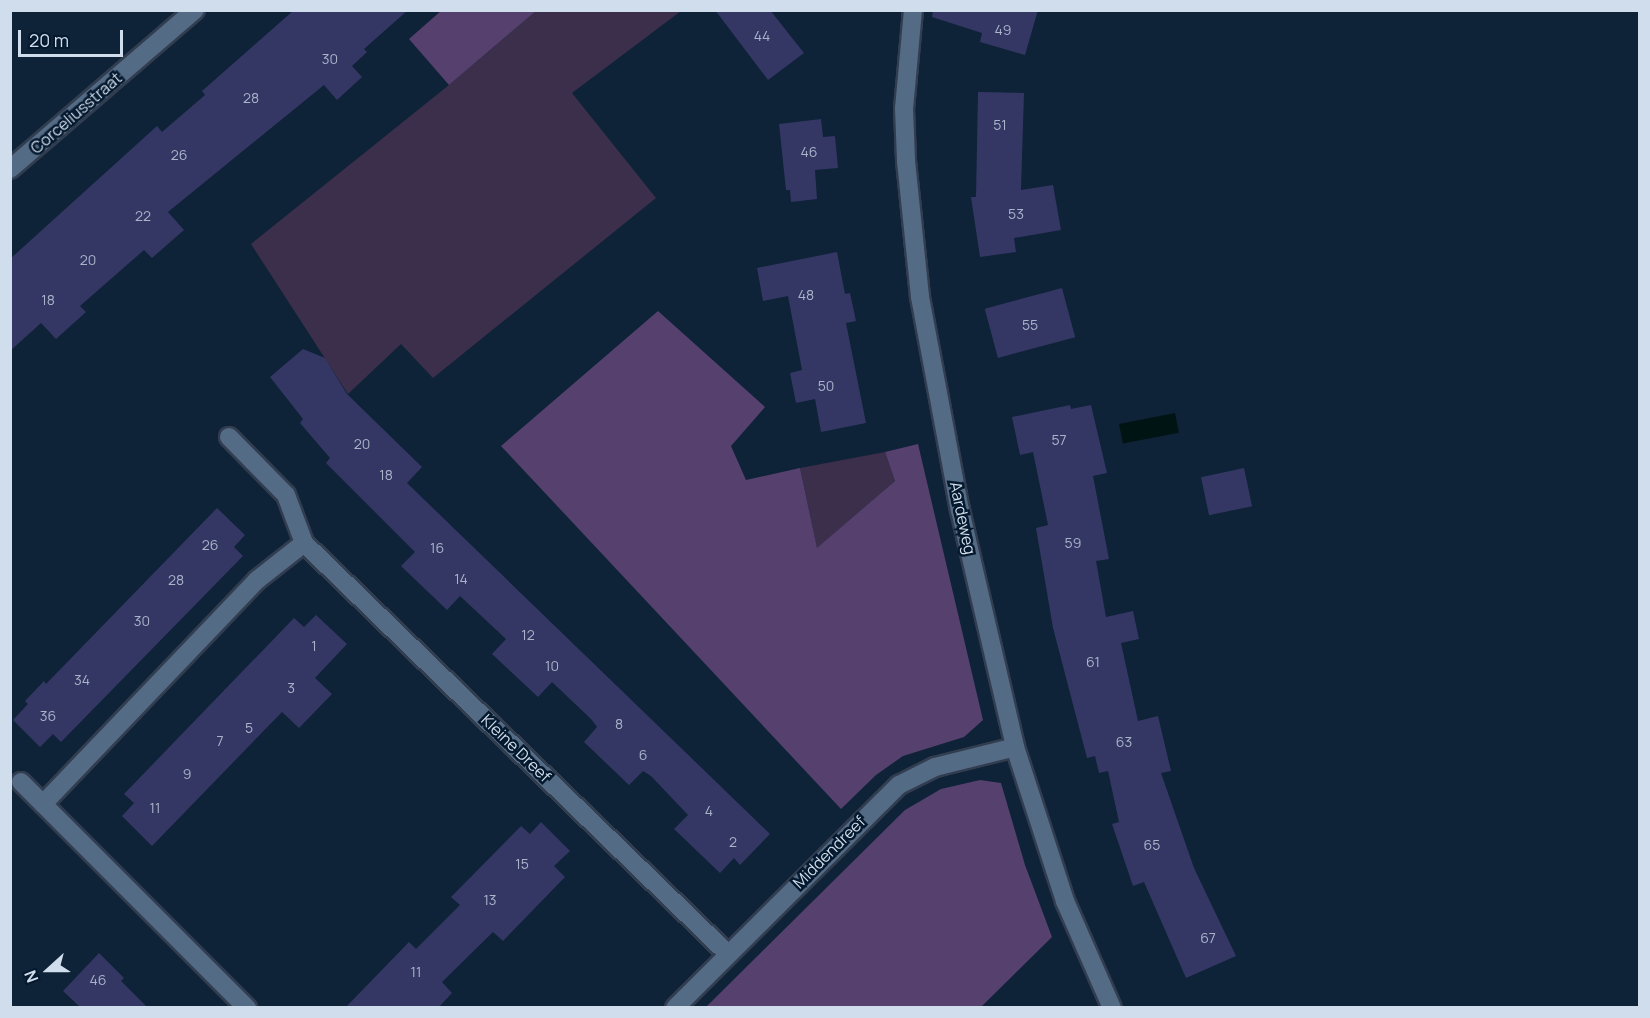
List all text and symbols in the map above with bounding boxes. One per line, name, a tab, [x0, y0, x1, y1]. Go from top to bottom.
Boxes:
scale bar	[21, 18, 126, 56]
house number: 49	[995, 22, 1011, 38]
text: 20 m	[29, 28, 69, 52]
house number: 44	[754, 28, 770, 44]
house number: 30	[322, 51, 338, 67]
street label: Corceliusstraat	[27, 68, 125, 158]
house number: 28	[243, 90, 259, 106]
house number: 51	[993, 117, 1007, 133]
house number: 46	[801, 144, 817, 160]
house number: 26	[171, 147, 187, 163]
house number: 53	[1008, 206, 1024, 222]
house number: 22	[135, 208, 151, 224]
house number: 20	[80, 252, 96, 268]
house number: 48	[798, 287, 814, 303]
house number: 18	[41, 292, 55, 308]
house number: 55	[1022, 317, 1038, 333]
house number: 50	[818, 378, 834, 394]
house number: 57	[1051, 432, 1067, 448]
house number: 20	[354, 436, 370, 452]
house number: 18	[379, 467, 393, 483]
street label: Aardeweg	[946, 480, 980, 556]
house number: 59	[1065, 535, 1081, 551]
house number: 26	[202, 537, 218, 553]
house number: 16	[430, 540, 444, 556]
house number: 14	[454, 571, 468, 587]
house number: 28	[168, 572, 184, 588]
house number: 30	[134, 613, 150, 629]
house number: 12	[521, 627, 535, 643]
house number: 1	[311, 638, 317, 654]
house number: 61	[1086, 654, 1100, 670]
house number: 10	[545, 658, 559, 674]
house number: 34	[74, 672, 90, 688]
house number: 3	[287, 680, 295, 696]
house number: 36	[40, 708, 56, 724]
street label: Kleine Dreef	[477, 710, 555, 786]
house number: 8	[615, 716, 623, 732]
house number: 5	[245, 720, 253, 736]
house number: 7	[216, 733, 224, 749]
house number: 63	[1116, 734, 1132, 750]
house number: 6	[639, 747, 647, 763]
house number: 9	[183, 766, 191, 782]
house number: 11	[150, 800, 160, 816]
house number: 4	[705, 803, 713, 819]
street label: Middendreef	[789, 812, 869, 892]
house number: 2	[729, 834, 737, 850]
house number: 65	[1144, 837, 1160, 853]
house number: 15	[515, 856, 529, 872]
house number: 13	[483, 892, 497, 908]
house number: 67	[1200, 930, 1216, 946]
north arrow	[18, 940, 78, 1000]
house number: 11	[411, 964, 421, 980]
text: N	[19, 967, 44, 986]
house number: 46	[90, 972, 106, 988]

